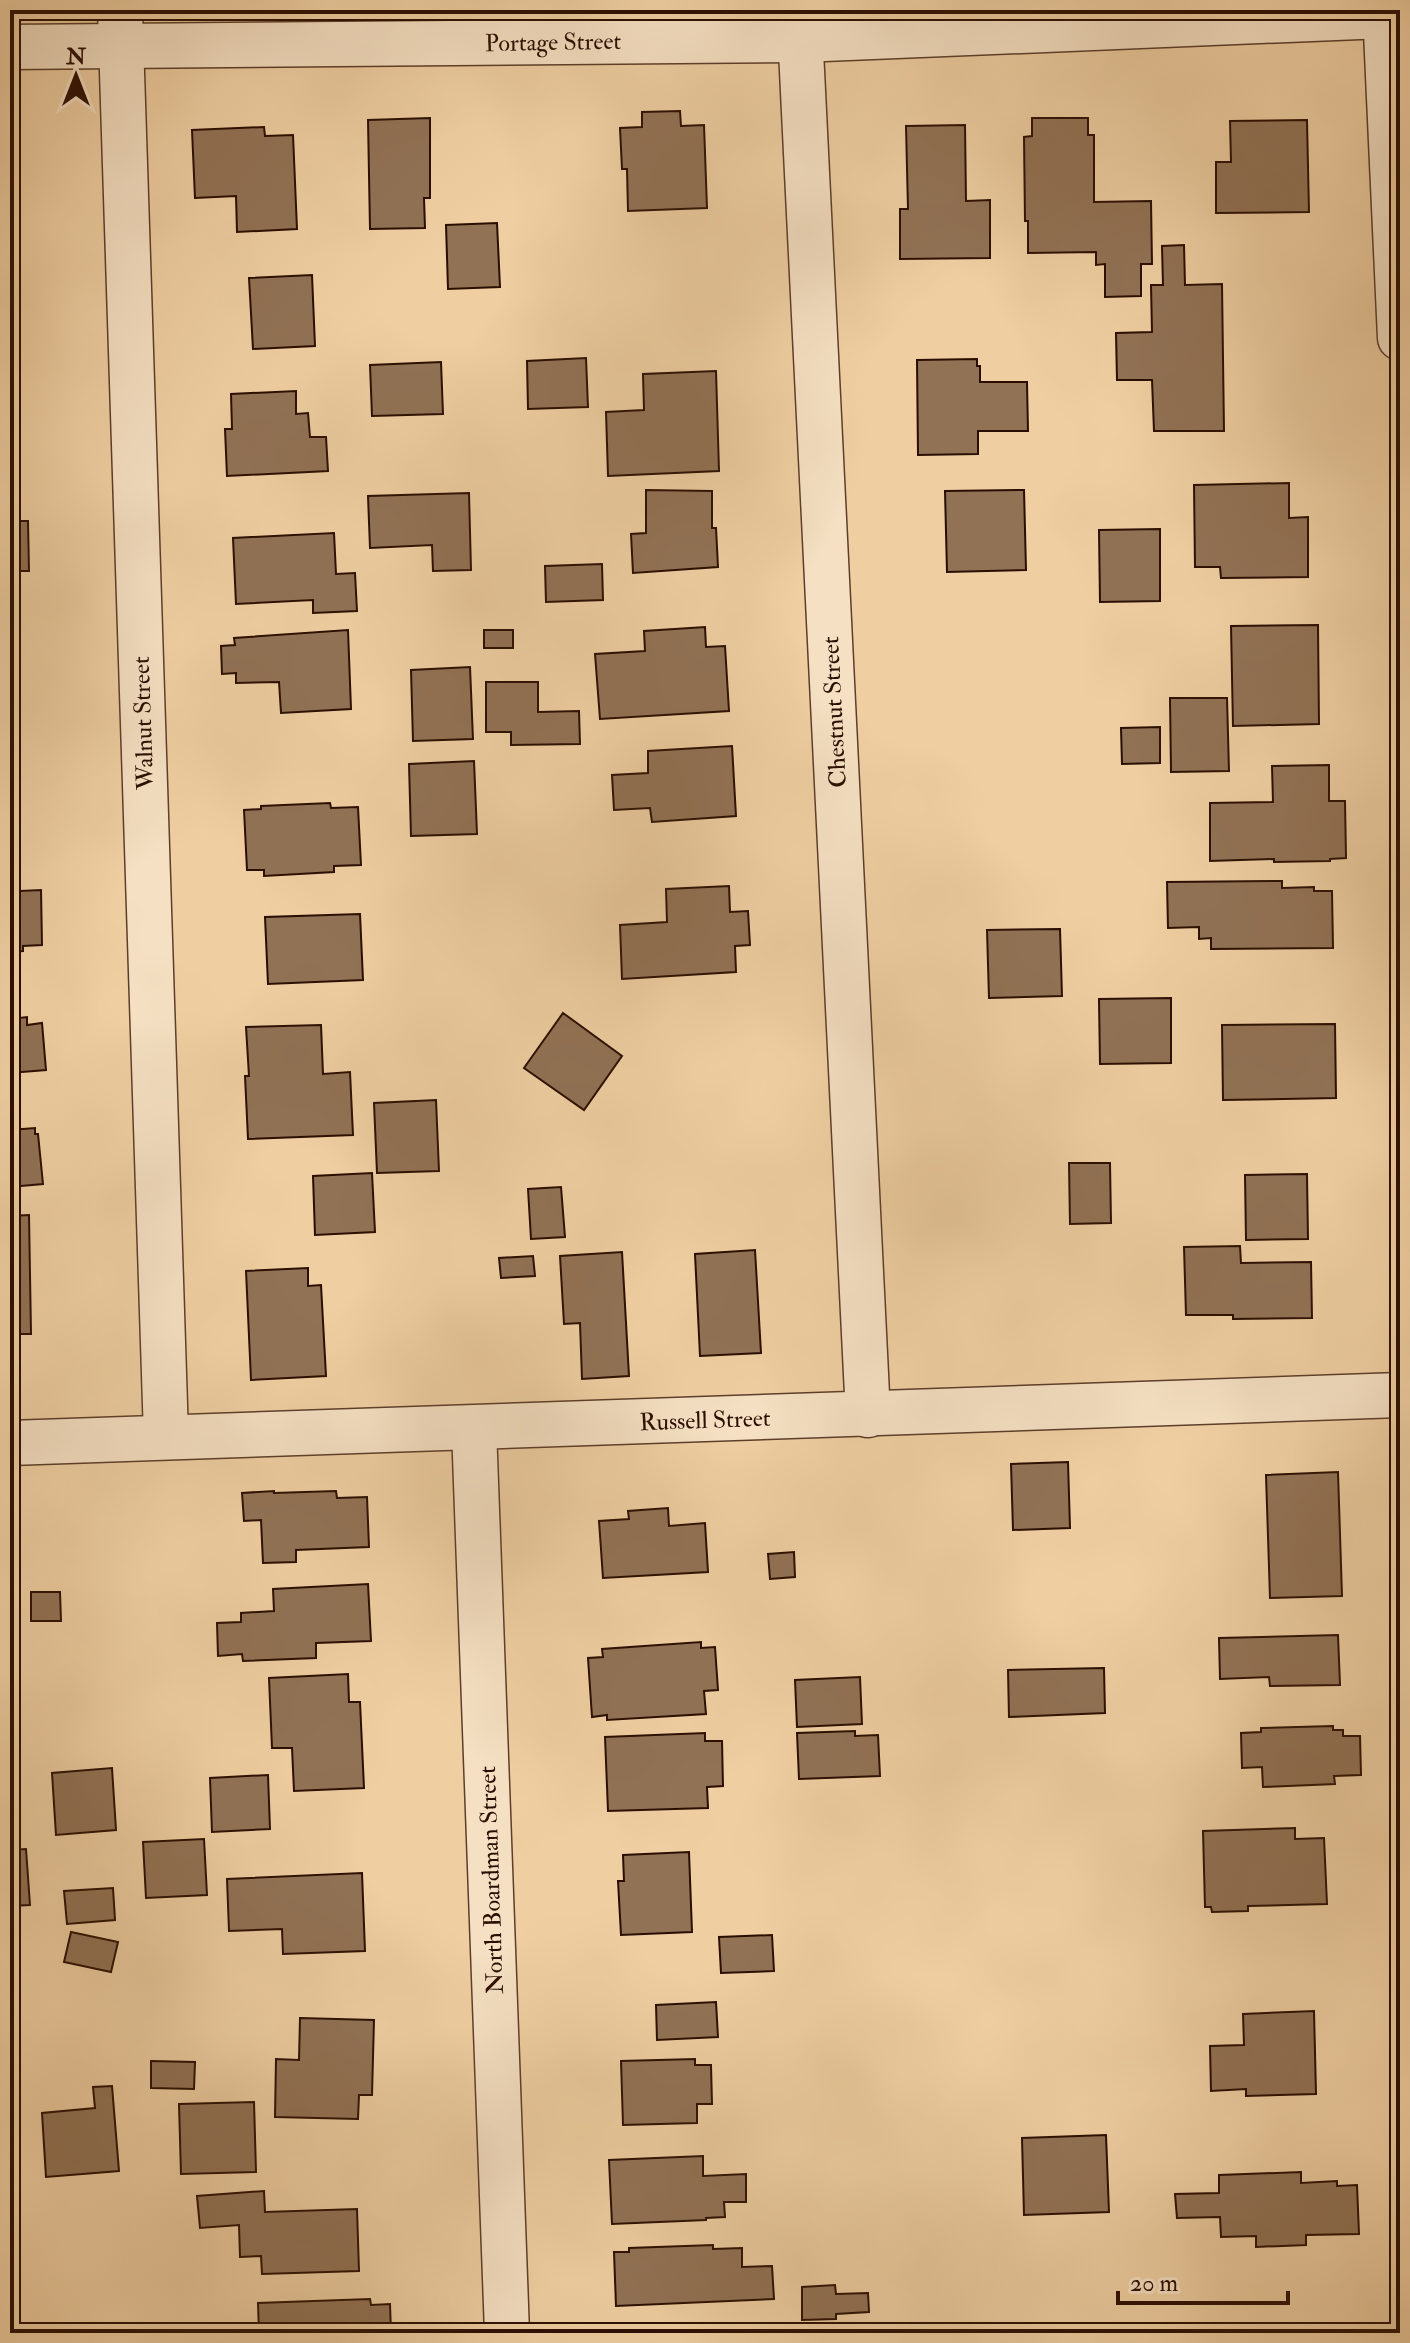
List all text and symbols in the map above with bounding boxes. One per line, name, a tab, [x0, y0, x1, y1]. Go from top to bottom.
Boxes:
street label: Portage Street	[485, 26, 622, 59]
north arrow	[36, 36, 116, 116]
text: N	[65, 43, 86, 71]
street label: Chestnut Street	[815, 635, 854, 788]
street label: Walnut Street	[126, 655, 161, 791]
street label: Russell Street	[639, 1403, 771, 1438]
street label: North Boardman Street	[472, 1765, 511, 1995]
scale bar	[1118, 2255, 1288, 2305]
text: 20 m	[1130, 2268, 1179, 2299]

